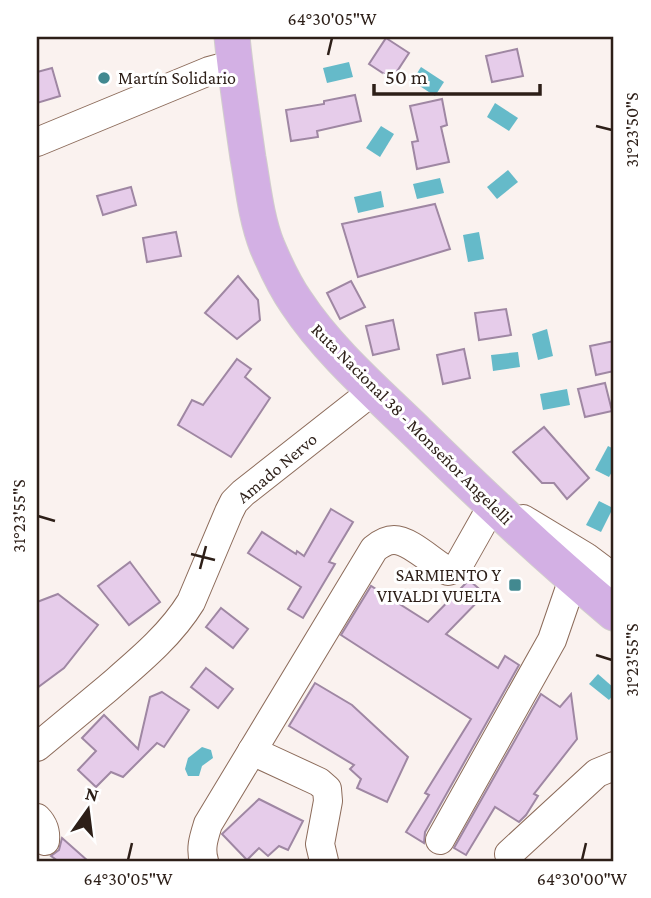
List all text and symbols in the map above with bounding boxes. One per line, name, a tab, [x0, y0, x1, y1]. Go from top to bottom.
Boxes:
text: 64°30'05"W	[288, 9, 377, 29]
scale bar	[374, 52, 541, 96]
text: 50 m	[385, 65, 428, 89]
place label: Martín Solidario	[118, 68, 236, 88]
marker: Martín Solidario	[96, 70, 112, 86]
text: 31°23'50"S	[622, 92, 642, 168]
street label: Ruta Nacional 38 - Monseñor Angelelli	[307, 319, 517, 529]
street label: Amado Nervo	[233, 429, 321, 507]
text: 31°23'55"S	[9, 479, 29, 553]
place label: SARMIENTO Y VIVALDI VUELTA	[377, 565, 502, 606]
marker: SARMIENTO Y VIVALDI VUELTA	[507, 577, 523, 593]
text: 31°23'55"S	[622, 623, 642, 697]
north arrow	[52, 776, 122, 846]
text: N	[83, 782, 101, 806]
text: 64°30'05"W	[84, 869, 173, 889]
text: 64°30'00"W	[537, 869, 628, 889]

